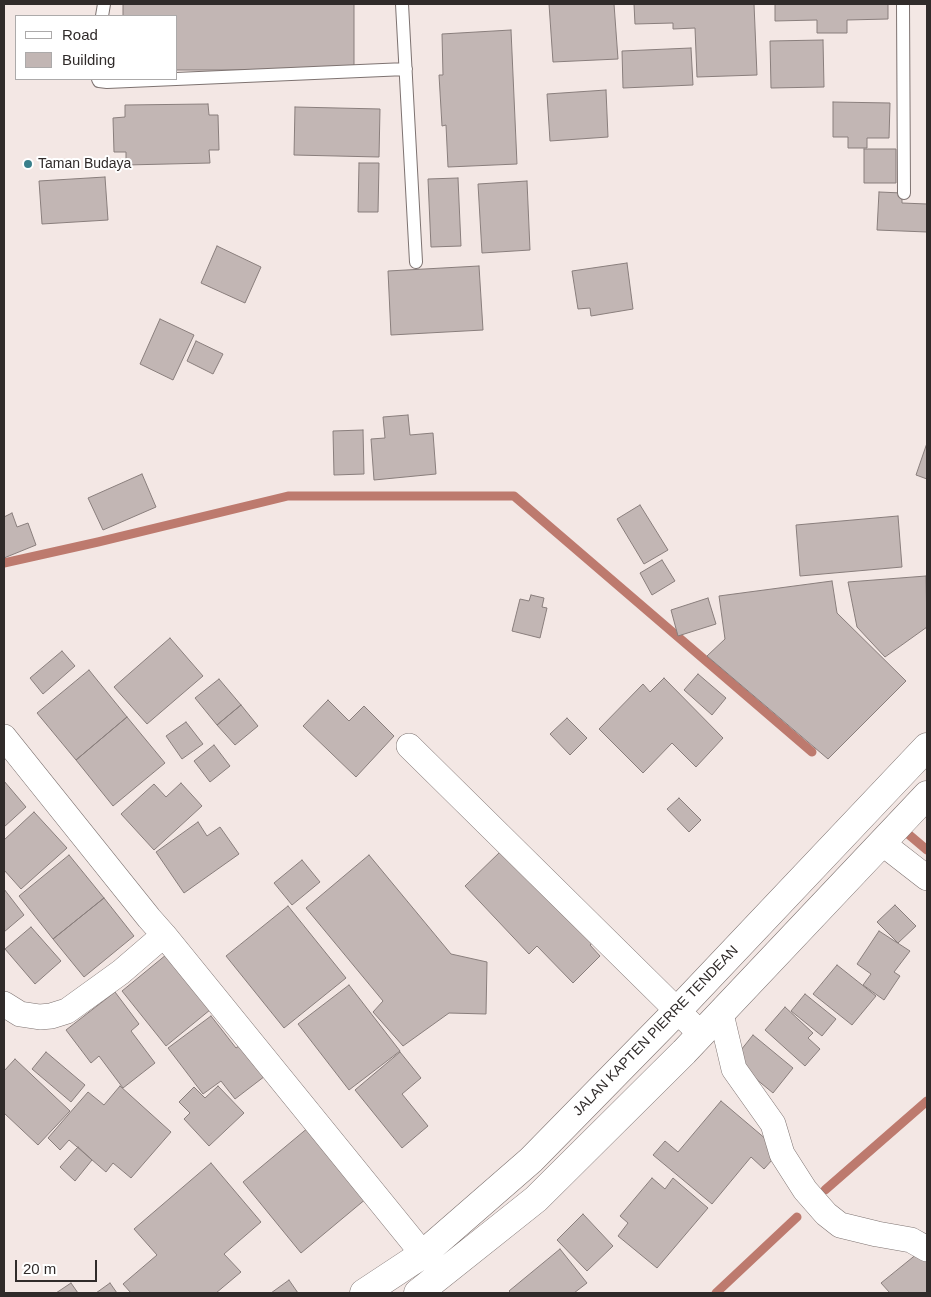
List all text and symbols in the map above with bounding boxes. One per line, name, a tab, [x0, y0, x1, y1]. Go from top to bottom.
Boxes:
legend	[15, 15, 178, 80]
text: Road	[62, 26, 98, 43]
text: Building	[62, 51, 115, 68]
place label: Taman Budaya	[38, 156, 131, 172]
marker: Taman Budaya	[22, 158, 34, 170]
street label: JALAN KAPTEN PIERRE TENDEAN	[570, 942, 742, 1120]
scale bar	[18, 1250, 100, 1282]
text: 20 m	[23, 1260, 56, 1277]

